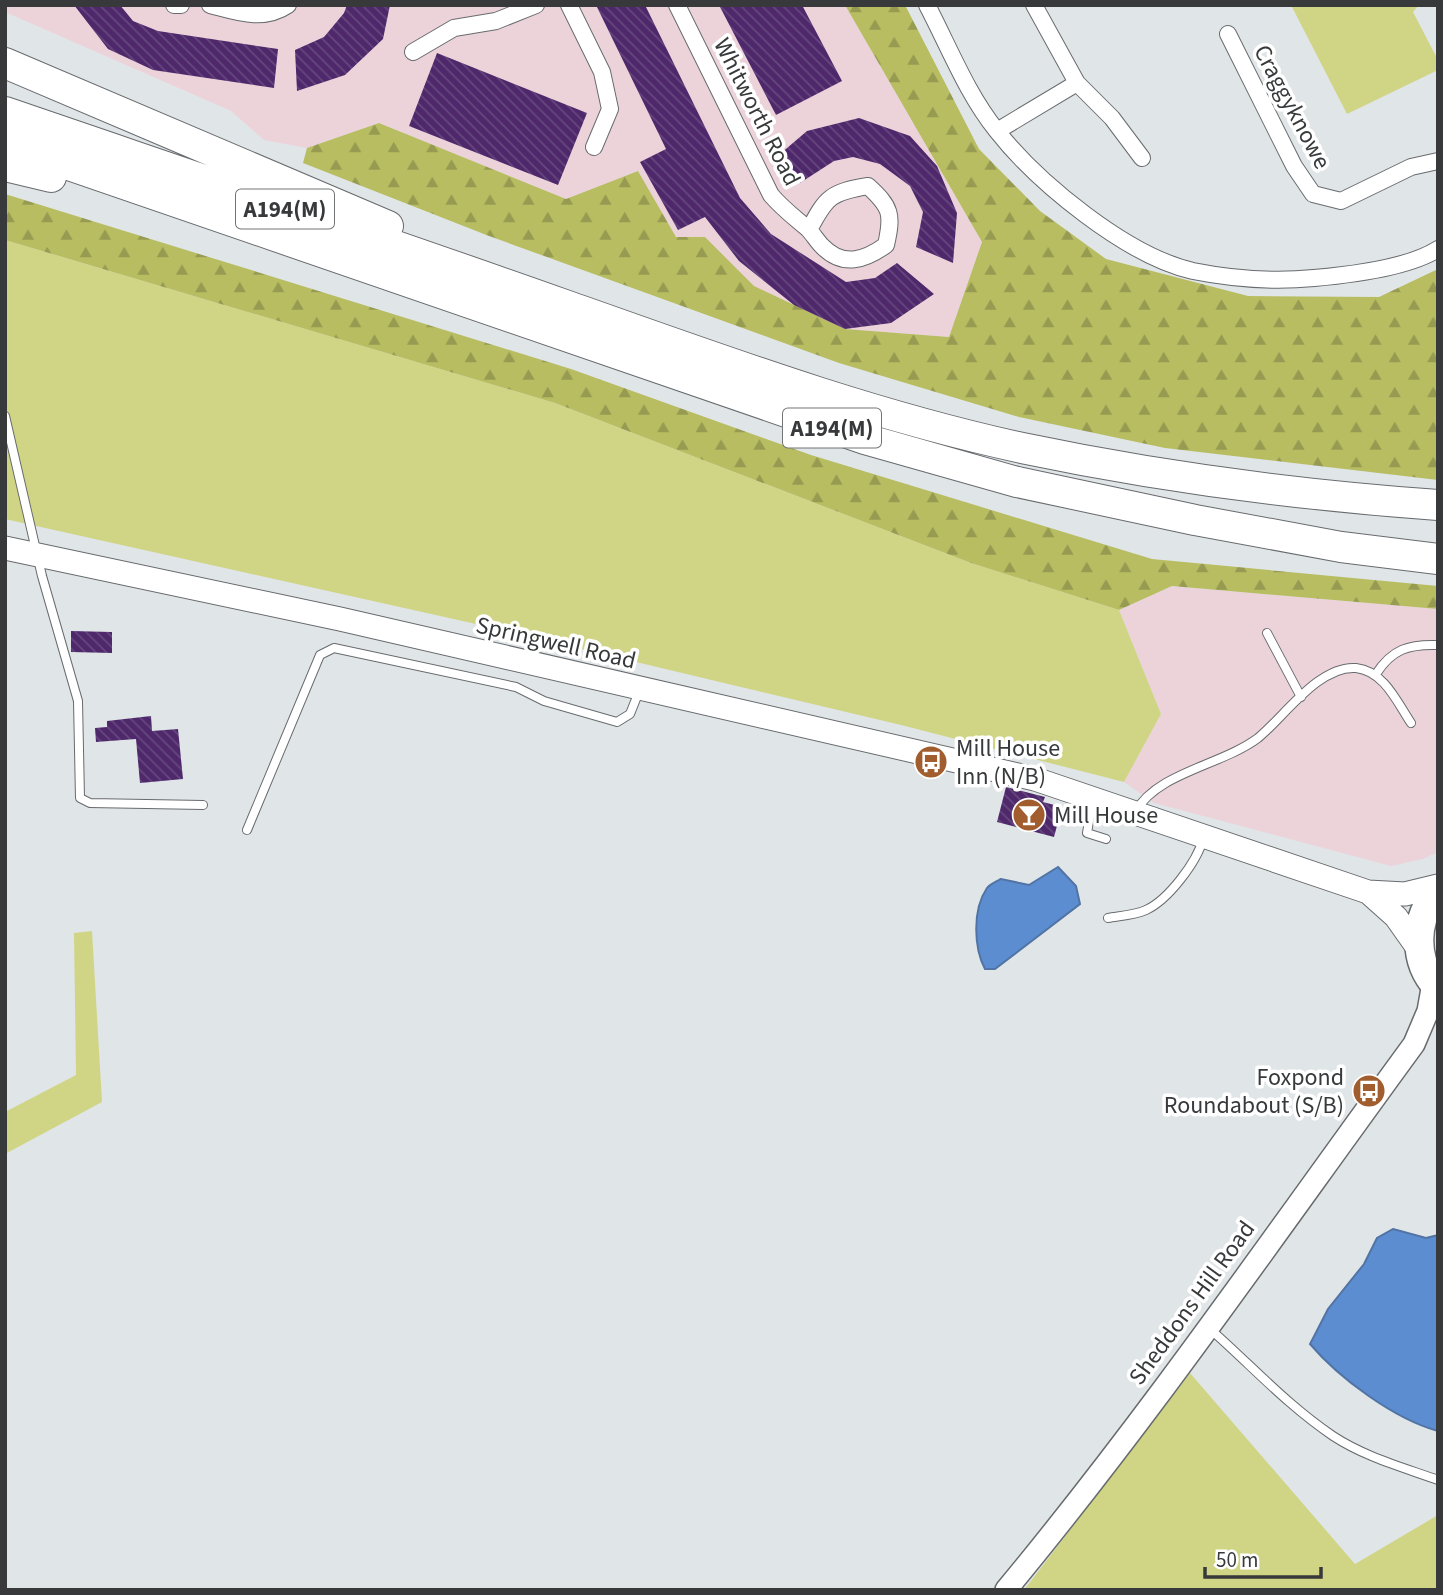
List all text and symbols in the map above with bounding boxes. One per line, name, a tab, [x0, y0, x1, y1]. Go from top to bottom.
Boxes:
street label: Whitworth Road	[705, 32, 809, 192]
street label: Craggyknowe	[1245, 39, 1339, 175]
road number: A194(M)	[236, 190, 334, 229]
road number: A194(M)	[783, 408, 881, 448]
street label: Springwell Road	[473, 608, 639, 678]
place label: Mill House Inn (N/B)	[956, 731, 1060, 794]
bus stop icon: Mill House Inn (N/B)	[912, 743, 950, 781]
bar icon: Mill House	[1010, 796, 1048, 834]
place label: Mill House	[1054, 798, 1158, 833]
place label: Foxpond Roundabout (S/B)	[1164, 1060, 1344, 1123]
bus stop icon: Foxpond Roundabout (S/B)	[1350, 1072, 1388, 1110]
street label: Sheddons Hill Road	[1120, 1214, 1264, 1392]
scale bar	[1205, 1536, 1320, 1580]
text: 50 m	[1216, 1545, 1258, 1575]

